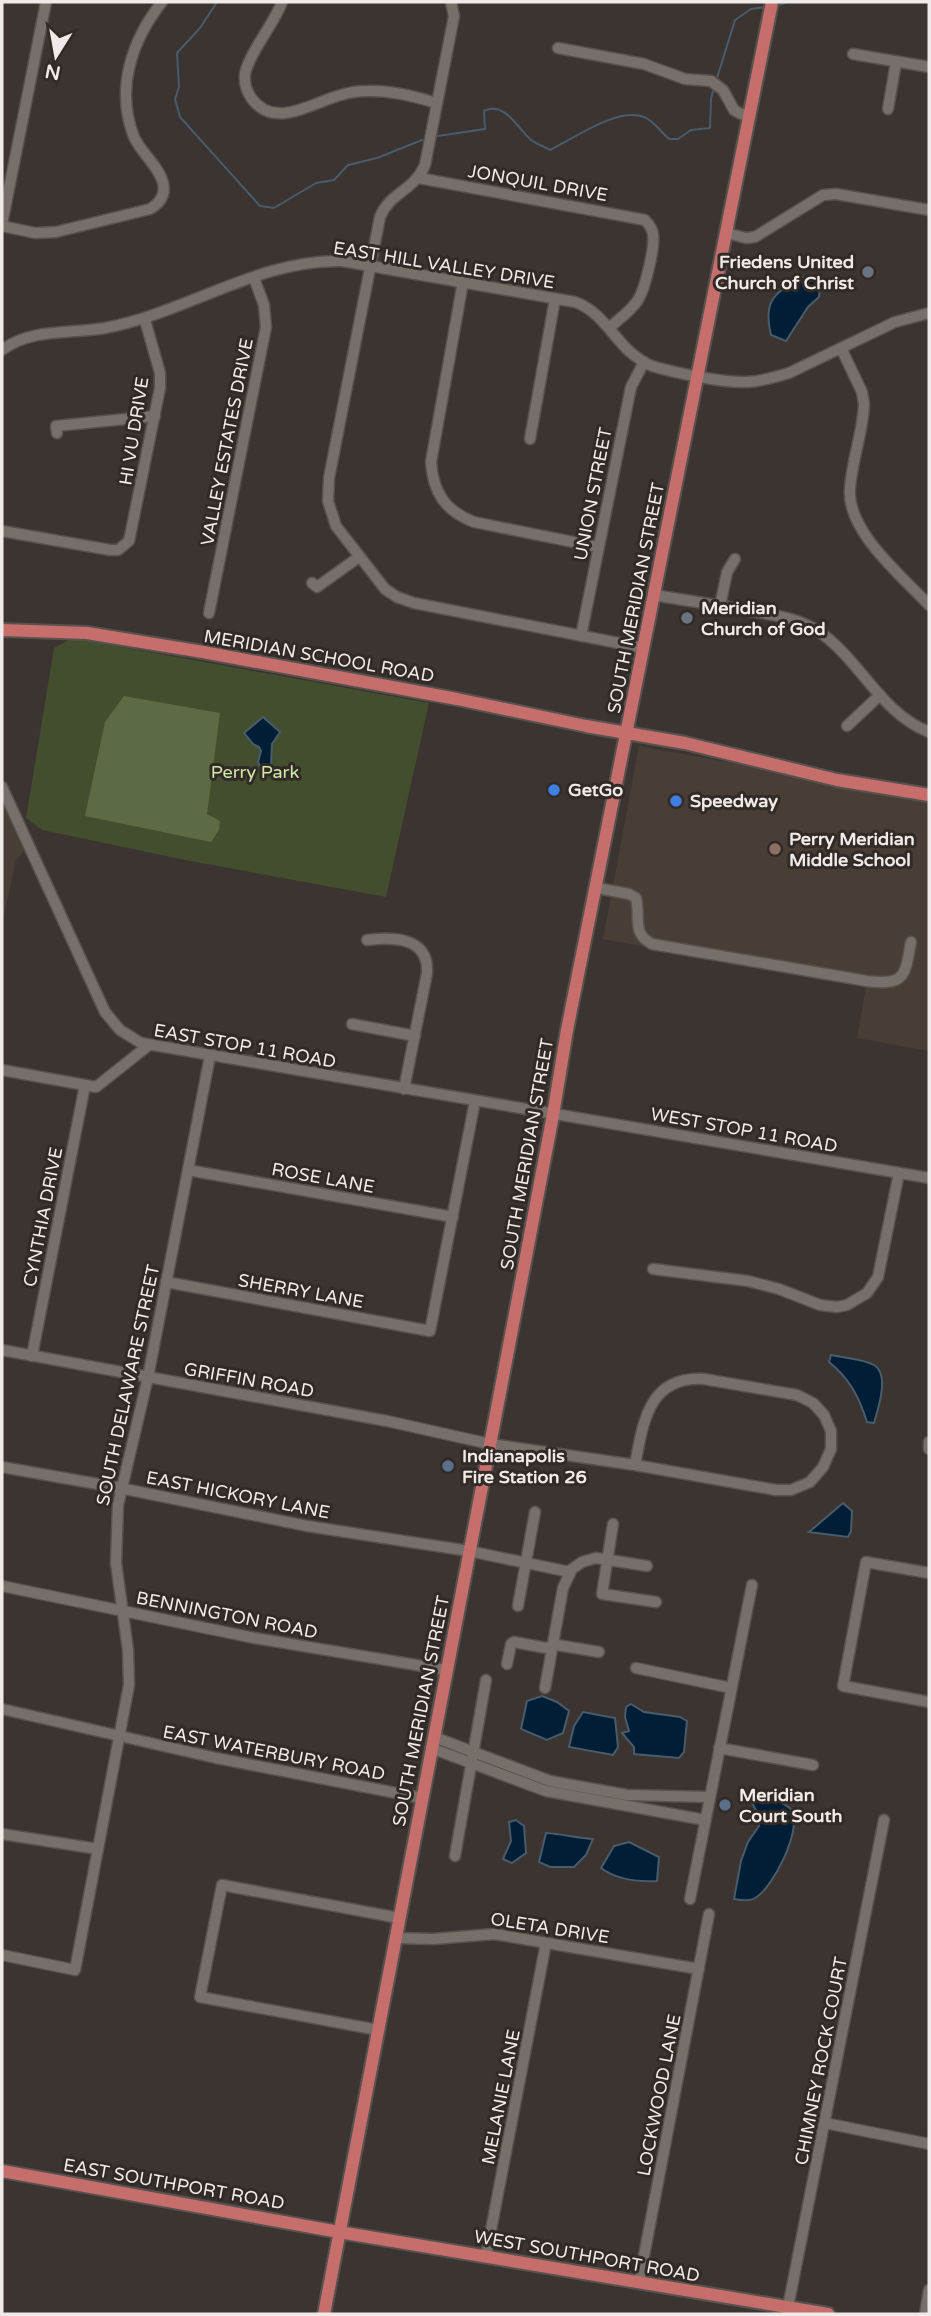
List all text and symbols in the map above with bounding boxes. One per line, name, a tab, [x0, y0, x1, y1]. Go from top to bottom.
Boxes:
north arrow	[21, 21, 91, 91]
text: N	[43, 59, 63, 84]
street label: JONQUIL DRIVE	[466, 160, 610, 206]
street label: EAST HILL VALLEY DRIVE	[332, 237, 556, 293]
place label: Friedens United Church of Christ	[715, 251, 854, 294]
marker: Friedens United Church of Christ	[860, 264, 876, 280]
street label: VALLEY ESTATES DRIVE	[196, 336, 258, 548]
street label: HI VU DRIVE	[115, 375, 153, 487]
street label: UNION STREET	[569, 426, 617, 562]
street label: SOUTH MERIDIAN STREET	[603, 481, 669, 715]
place label: Meridian Church of God	[701, 597, 826, 640]
marker: Meridian Church of God	[679, 610, 695, 626]
street label: MERIDIAN SCHOOL ROAD	[202, 625, 436, 687]
park label: Perry Park	[211, 761, 299, 783]
place label: GetGo	[568, 779, 623, 801]
marker: GetGo	[546, 782, 562, 798]
place label: Speedway	[690, 790, 778, 812]
marker: Speedway	[668, 793, 684, 809]
place label: Perry Meridian Middle School	[789, 828, 915, 871]
marker: Perry Meridian Middle School	[767, 841, 783, 857]
street label: EAST STOP 11 ROAD	[152, 1019, 338, 1073]
street label: SOUTH MERIDIAN STREET	[496, 1036, 558, 1272]
street label: WEST STOP 11 ROAD	[649, 1103, 839, 1157]
street label: CYNTHIA DRIVE	[19, 1145, 67, 1289]
street label: ROSE LANE	[270, 1158, 376, 1198]
street label: SOUTH DELAWARE STREET	[92, 1262, 164, 1507]
street label: SHERRY LANE	[236, 1269, 366, 1313]
street label: GRIFFIN ROAD	[182, 1358, 316, 1402]
place label: Indianapolis Fire Station 26	[462, 1445, 587, 1488]
marker: Indianapolis Fire Station 26	[440, 1458, 456, 1474]
street label: EAST HICKORY LANE	[144, 1466, 332, 1524]
street label: BENNINGTON ROAD	[134, 1587, 320, 1643]
street label: SOUTH MERIDIAN STREET	[388, 1594, 454, 1828]
street label: EAST WATERBURY ROAD	[161, 1721, 387, 1785]
place label: Meridian Court South	[739, 1784, 842, 1827]
marker: Meridian Court South	[717, 1797, 733, 1813]
street label: OLETA DRIVE	[489, 1908, 611, 1948]
street label: CHIMNEY ROCK COURT	[790, 1955, 852, 2167]
street label: LOCKWOOD LANE	[633, 2012, 685, 2178]
street label: MELANIE LANE	[477, 2027, 525, 2167]
street label: EAST SOUTHPORT ROAD	[62, 2154, 286, 2214]
street label: WEST SOUTHPORT ROAD	[472, 2225, 702, 2287]

